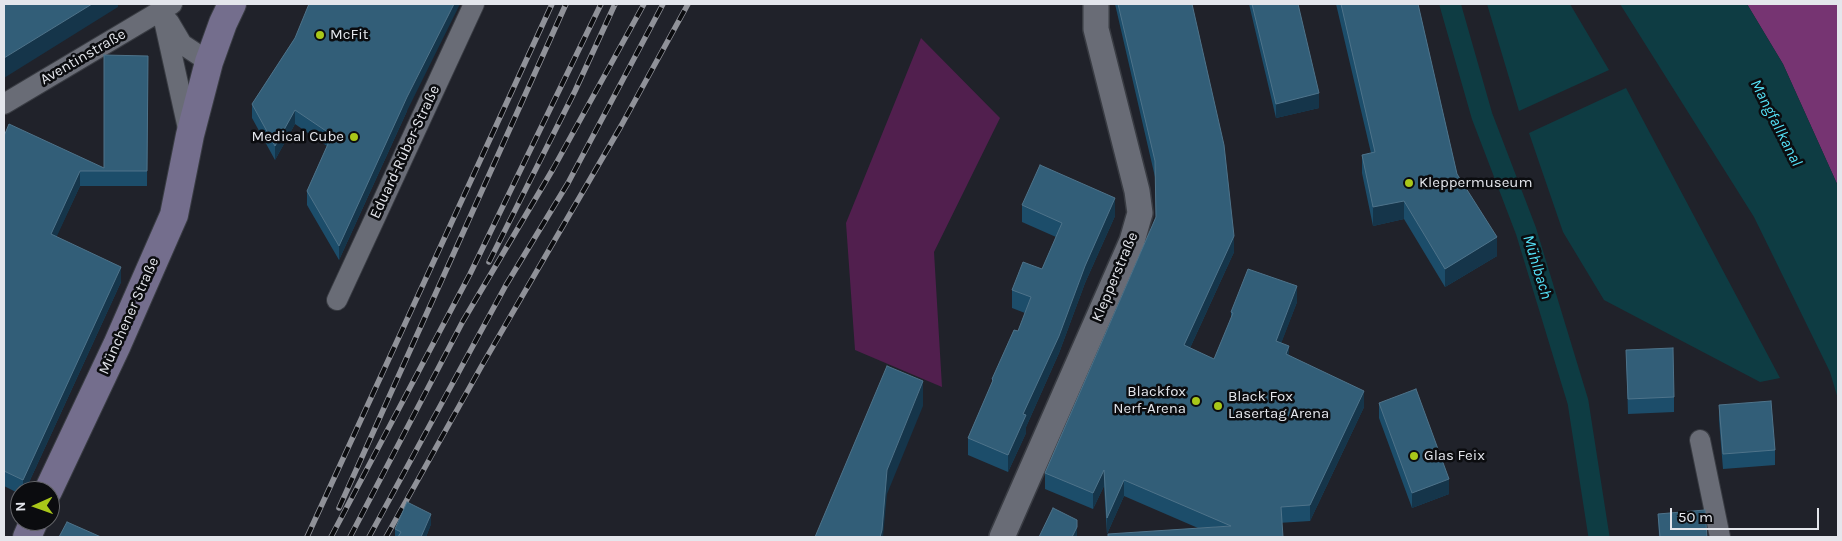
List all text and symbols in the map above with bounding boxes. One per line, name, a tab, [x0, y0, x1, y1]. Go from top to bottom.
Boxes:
street label: Aventinstraße	[37, 25, 129, 89]
place label: McFit	[330, 26, 368, 44]
marker: McFit	[314, 29, 326, 41]
water label: Mangfallkanal	[1746, 76, 1806, 170]
street label: Eduard-Rüber-Straße	[366, 82, 444, 222]
place label: Medical Cube	[252, 128, 344, 146]
marker: Medical Cube	[348, 131, 360, 143]
place label: Kleppermuseum	[1419, 174, 1532, 192]
marker: Kleppermuseum	[1403, 177, 1415, 189]
street label: Klepperstraße	[1088, 229, 1142, 325]
water label: Mühlbach	[1518, 233, 1556, 301]
street label: Münchener Straße	[95, 255, 163, 377]
place label: Blackfox Nerf-Arena	[1113, 383, 1186, 418]
place label: Black Fox Lasertag Arena	[1228, 388, 1329, 423]
marker: Blackfox Nerf-Arena	[1190, 395, 1202, 407]
marker: Black Fox Lasertag Arena	[1212, 400, 1224, 412]
place label: Glas Feix	[1424, 447, 1485, 465]
marker: Glas Feix	[1408, 450, 1420, 462]
north arrow	[10, 481, 60, 531]
scale bar	[1672, 498, 1821, 530]
text: N	[12, 501, 29, 512]
text: 50 m	[1678, 508, 1713, 526]

